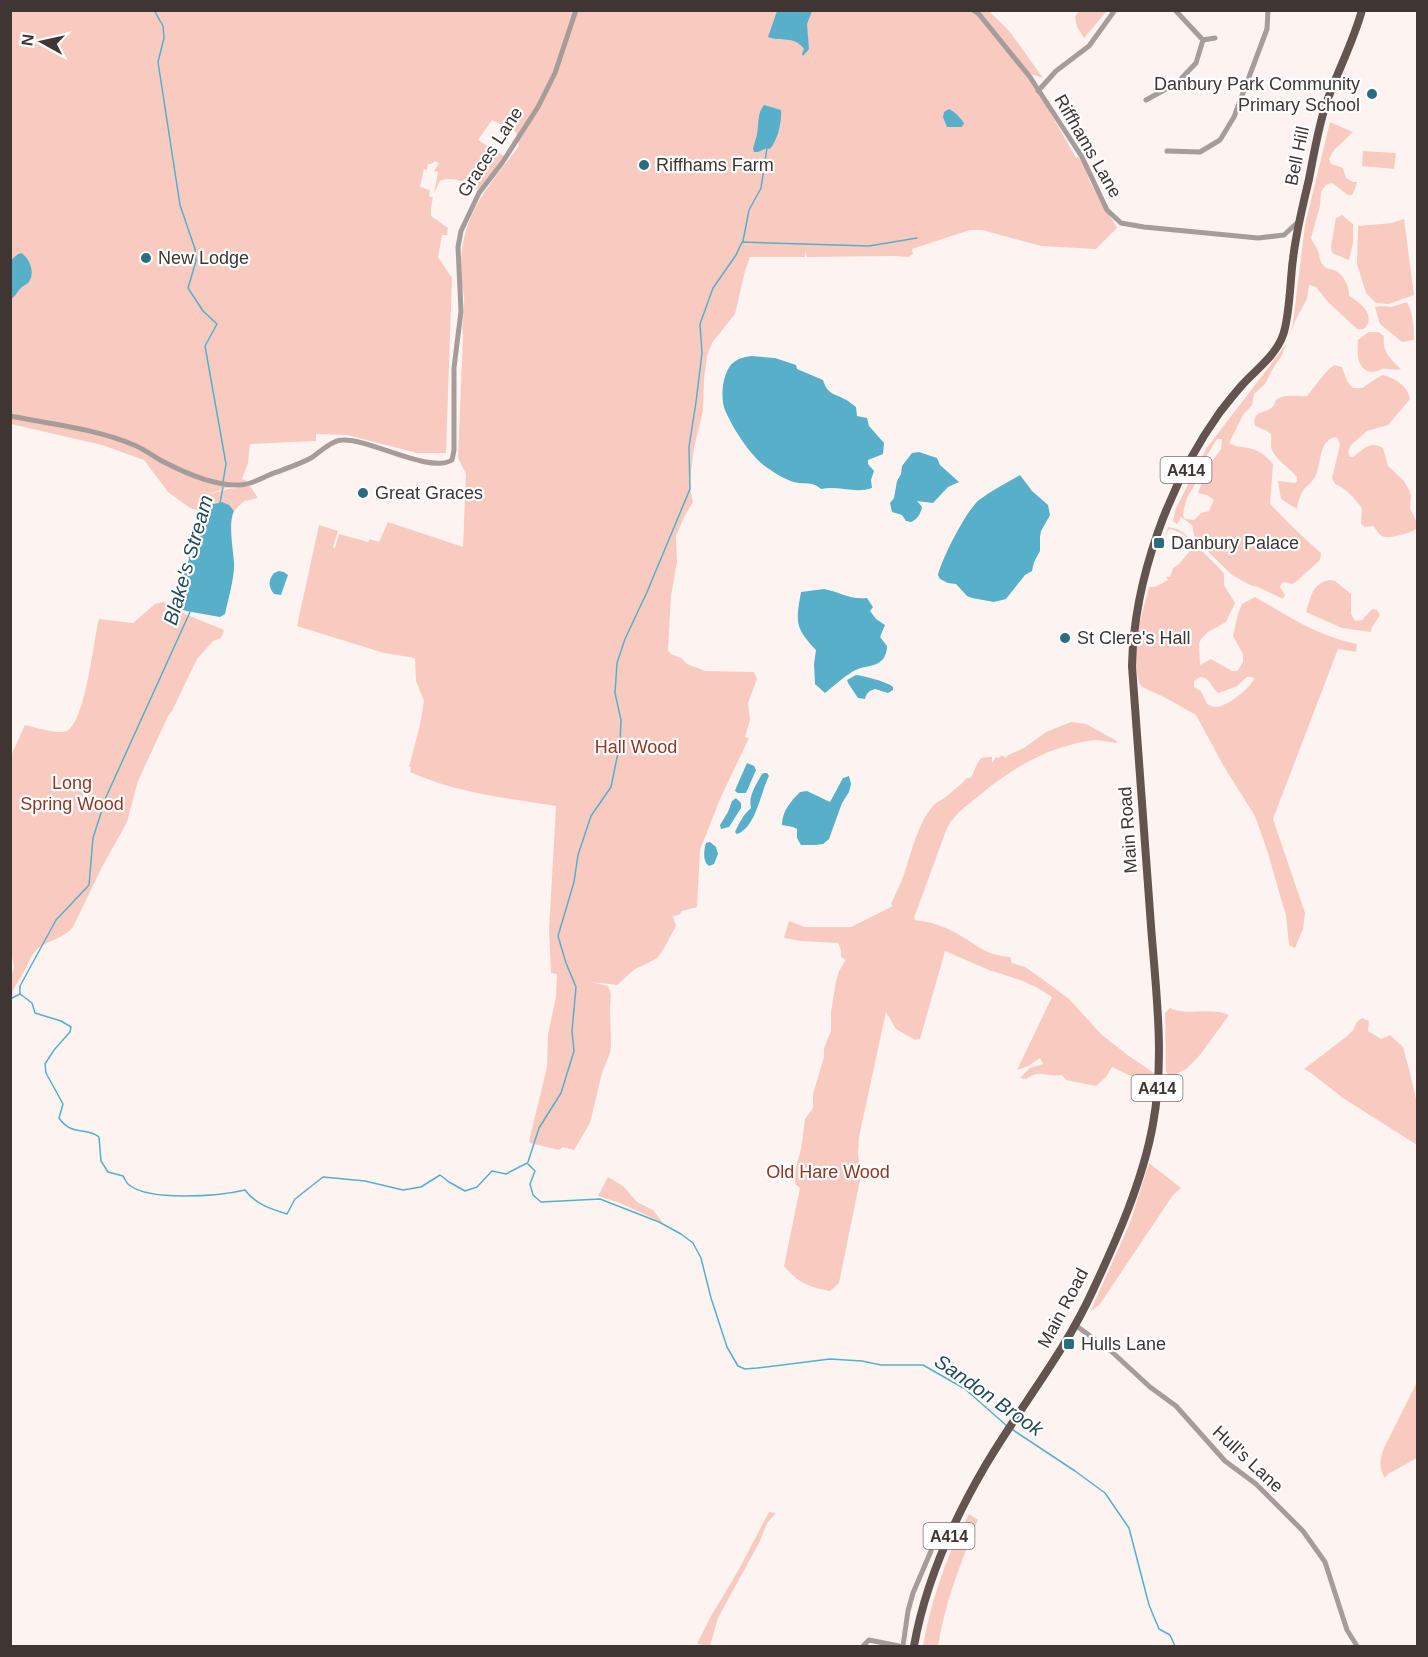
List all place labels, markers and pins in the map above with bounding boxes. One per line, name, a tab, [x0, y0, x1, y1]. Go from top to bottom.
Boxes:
place label: Danbury Park Community Primary School	[1154, 74, 1360, 115]
marker: Danbury Park Community Primary School	[1365, 87, 1379, 101]
place label: Riffhams Farm	[656, 155, 774, 175]
marker: Riffhams Farm	[637, 158, 651, 172]
place label: New Lodge	[158, 248, 249, 268]
marker: New Lodge	[139, 251, 153, 265]
place label: Great Graces	[375, 483, 483, 503]
marker: Great Graces	[356, 486, 370, 500]
place label: Danbury Palace	[1171, 533, 1299, 553]
marker: Danbury Palace	[1152, 536, 1166, 550]
place label: St Clere's Hall	[1077, 628, 1190, 648]
marker: St Clere's Hall	[1058, 631, 1072, 645]
place label: Hulls Lane	[1081, 1334, 1166, 1354]
marker: Hulls Lane	[1062, 1337, 1076, 1351]

